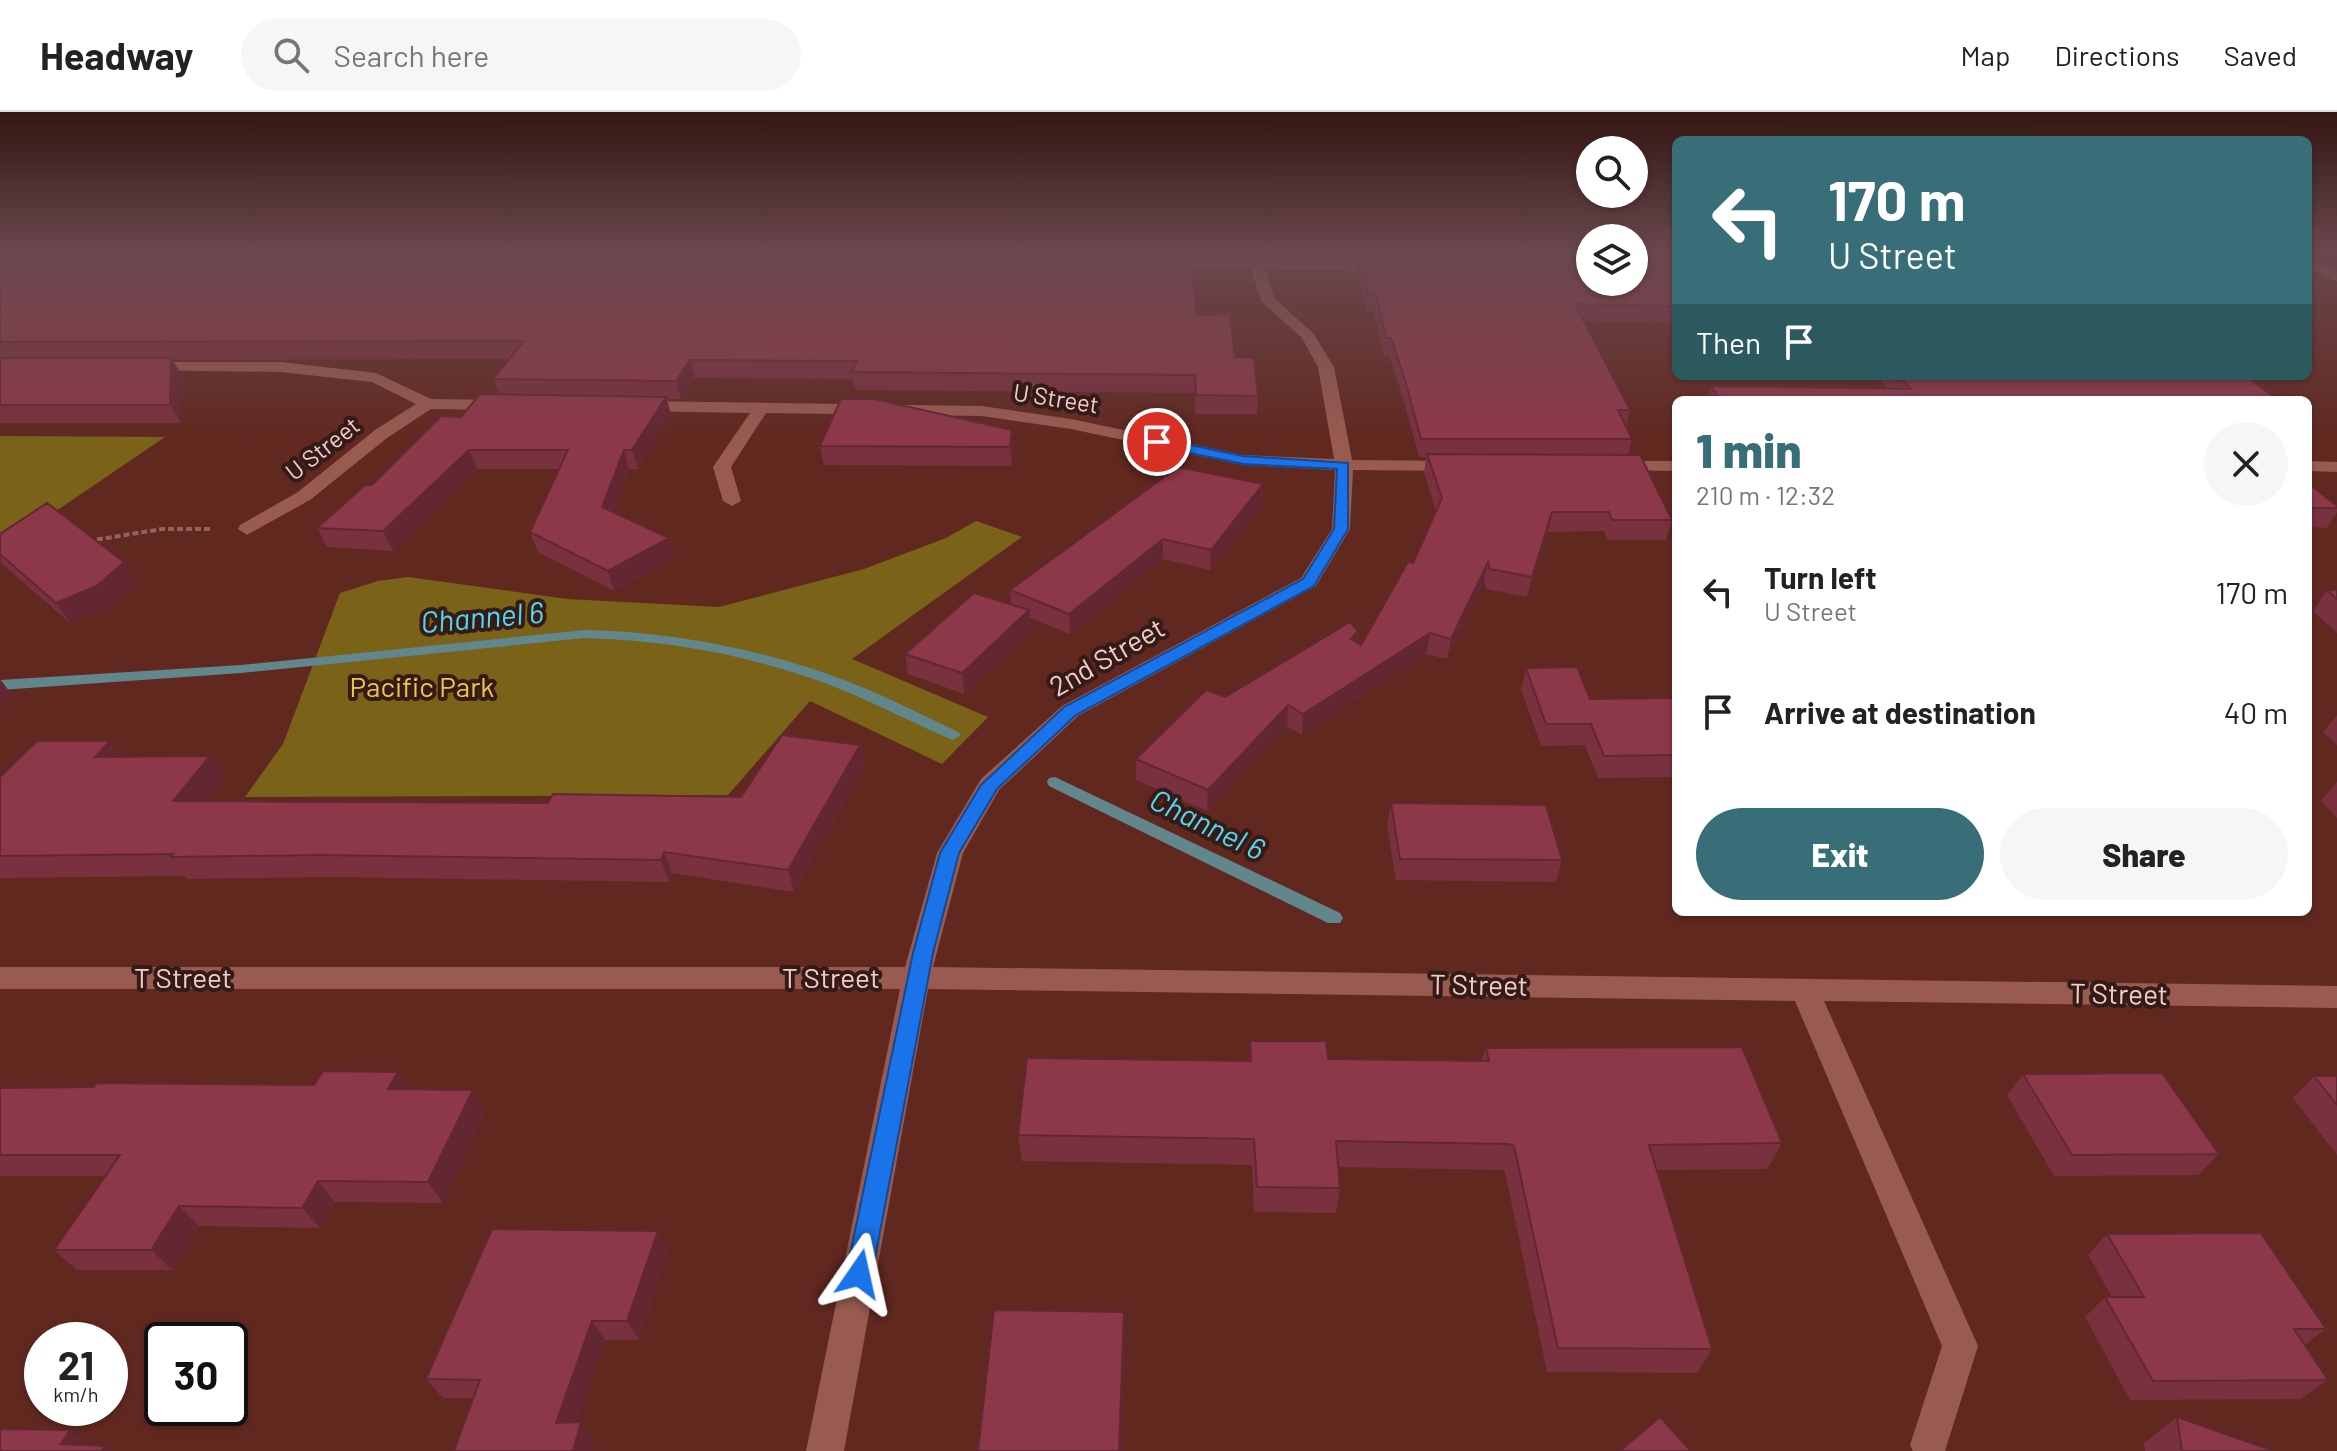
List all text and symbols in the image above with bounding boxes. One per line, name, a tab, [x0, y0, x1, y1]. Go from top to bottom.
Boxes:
search box	[241, 19, 801, 91]
text: Headway	[40, 32, 193, 78]
icon: search	[269, 33, 313, 77]
text: Search here	[333, 37, 489, 73]
text: Map	[1961, 38, 2010, 72]
text: Directions	[2054, 38, 2180, 72]
text: Saved	[2224, 38, 2297, 72]
map controls	[1576, 136, 1648, 296]
button: search	[1576, 136, 1648, 208]
text: 170 m	[1828, 165, 1965, 232]
icon: left	[1696, 168, 1800, 272]
button: layers	[1576, 224, 1648, 296]
text: U Street	[1828, 233, 1957, 276]
icon: arrive	[1777, 320, 1821, 364]
text: Then	[1696, 324, 1761, 360]
street label: U Street	[1012, 376, 1101, 419]
pin	[1123, 408, 1191, 476]
street label: U Street	[279, 410, 365, 486]
icon: arrive	[1135, 420, 1179, 464]
text: 1 min	[1696, 420, 1802, 478]
button: close	[2204, 422, 2288, 506]
text: 210 m · 12:32	[1696, 479, 1835, 510]
text: Turn left	[1764, 559, 1877, 595]
icon: left	[1696, 570, 1740, 614]
text: 170 m	[2216, 574, 2288, 610]
water label: Channel 6	[419, 593, 545, 639]
text: U Street	[1764, 595, 1857, 626]
street label: 2nd Street	[1043, 610, 1170, 703]
park label: Pacific Park	[350, 669, 494, 703]
icon: arrive	[1696, 690, 1740, 734]
text: Arrive at destination	[1764, 694, 2036, 730]
text: 40 m	[2224, 694, 2288, 730]
water label: Channel 6	[1145, 780, 1271, 866]
button: Exit	[1696, 808, 1984, 900]
button: Share	[2000, 808, 2288, 900]
street label: T Street	[134, 960, 232, 994]
street label: T Street	[782, 960, 880, 994]
street label: T Street	[1430, 966, 1528, 1002]
street label: T Street	[2070, 975, 2168, 1011]
position arrow	[817, 1232, 901, 1316]
speed limit sign: 30	[144, 1322, 248, 1426]
text: 21	[58, 1340, 94, 1388]
text: km/h	[53, 1382, 99, 1406]

